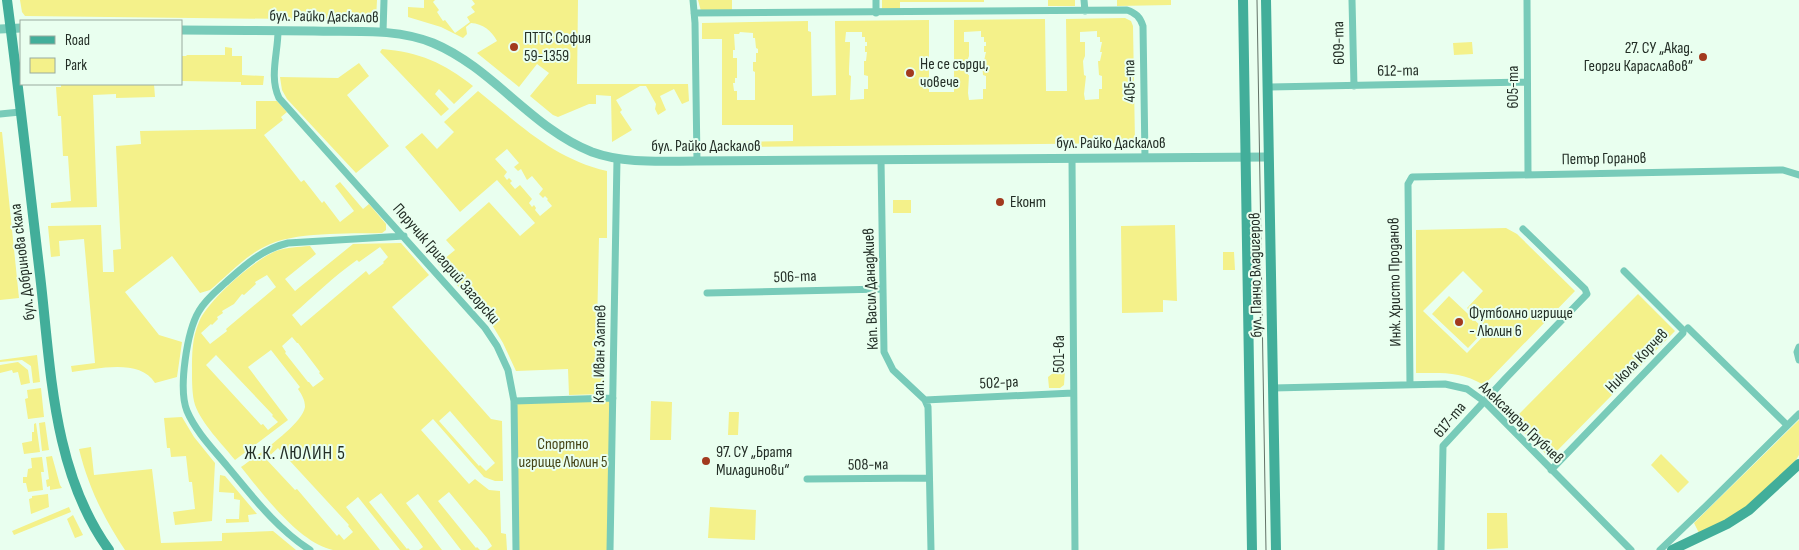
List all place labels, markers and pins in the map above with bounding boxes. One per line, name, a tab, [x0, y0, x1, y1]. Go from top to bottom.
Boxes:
place label: ПТТС София 59-1359	[524, 29, 591, 66]
place label: 27. СУ „Акад. Георги Караславов“	[1584, 39, 1693, 76]
marker: ПТТС София 59-1359	[508, 41, 520, 53]
marker: 27. СУ „Акад. Георги Караславов“	[1697, 51, 1709, 63]
place label: Не се сърди, човече	[920, 55, 989, 92]
marker: Не се сърди, човече	[904, 67, 916, 79]
place label: Еконт	[1010, 193, 1046, 212]
marker: Еконт	[994, 196, 1006, 208]
place label: Футболно игрище - Люлин 6	[1469, 304, 1573, 341]
marker: Футболно игрище - Люлин 6	[1453, 316, 1465, 328]
place label: 97. СУ „Братя Миладинови“	[716, 443, 792, 480]
marker: 97. СУ „Братя Миладинови“	[700, 455, 712, 467]

